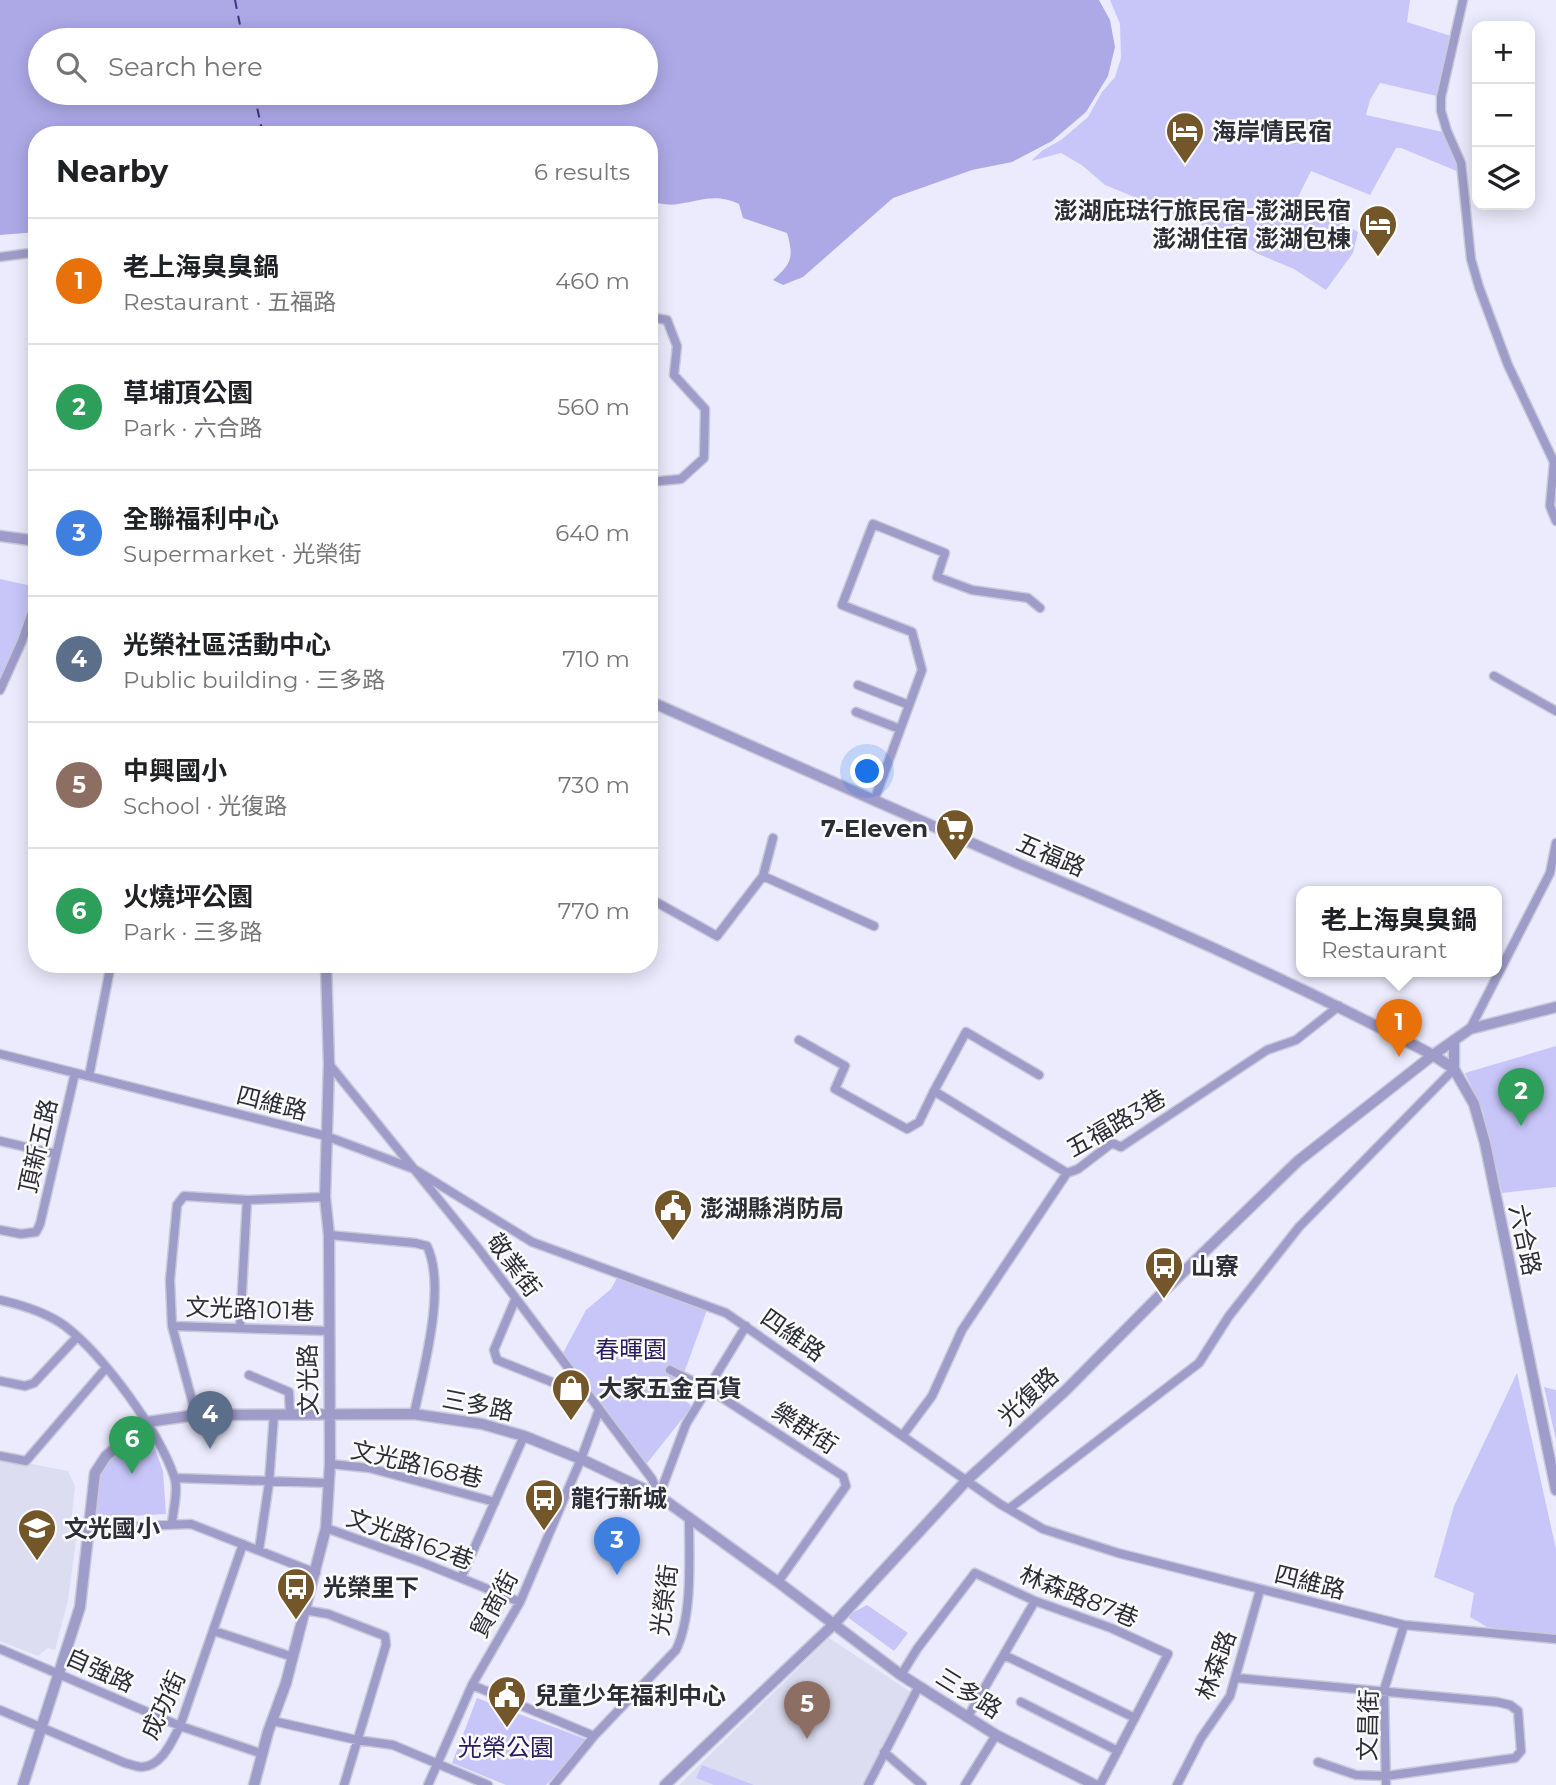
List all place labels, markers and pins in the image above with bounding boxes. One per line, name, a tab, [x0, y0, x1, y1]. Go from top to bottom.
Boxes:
hotel icon: 海岸情民宿	[1164, 110, 1206, 165]
place label: 海岸情民宿	[1212, 117, 1332, 146]
place label: 澎湖庇琺行旅民宿-澎湖民宿 澎湖住宿 澎湖包棟	[1054, 196, 1351, 253]
hotel icon: 澎湖庇琺行旅民宿-澎湖民宿 澎湖住宿 澎湖包棟	[1357, 203, 1399, 258]
supermarket icon: 7-Eleven	[934, 807, 976, 862]
place label: 7-Eleven	[821, 814, 928, 843]
pin: 1	[1376, 999, 1422, 1057]
pin: 2	[1498, 1068, 1544, 1126]
public building icon: 澎湖縣消防局	[652, 1187, 694, 1242]
place label: 澎湖縣消防局	[700, 1194, 844, 1223]
bus stop icon: 山寮	[1143, 1245, 1185, 1300]
place label: 山寮	[1191, 1252, 1239, 1281]
shop icon: 大家五金百貨	[550, 1367, 592, 1422]
place label: 大家五金百貨	[598, 1374, 742, 1403]
pin: 4	[187, 1391, 233, 1449]
pin: 6	[109, 1416, 155, 1474]
bus stop icon: 龍行新城	[523, 1477, 565, 1532]
place label: 龍行新城	[571, 1484, 667, 1513]
school or university icon: 文光國小	[16, 1507, 58, 1562]
place label: 文光國小	[64, 1514, 160, 1543]
pin: 3	[594, 1517, 640, 1575]
bus stop icon: 光榮里下	[275, 1566, 317, 1621]
place label: 光榮里下	[323, 1573, 419, 1602]
public building icon: 兒童少年福利中心	[486, 1674, 528, 1729]
place label: 兒童少年福利中心	[534, 1681, 726, 1710]
pin: 5	[784, 1681, 830, 1739]

